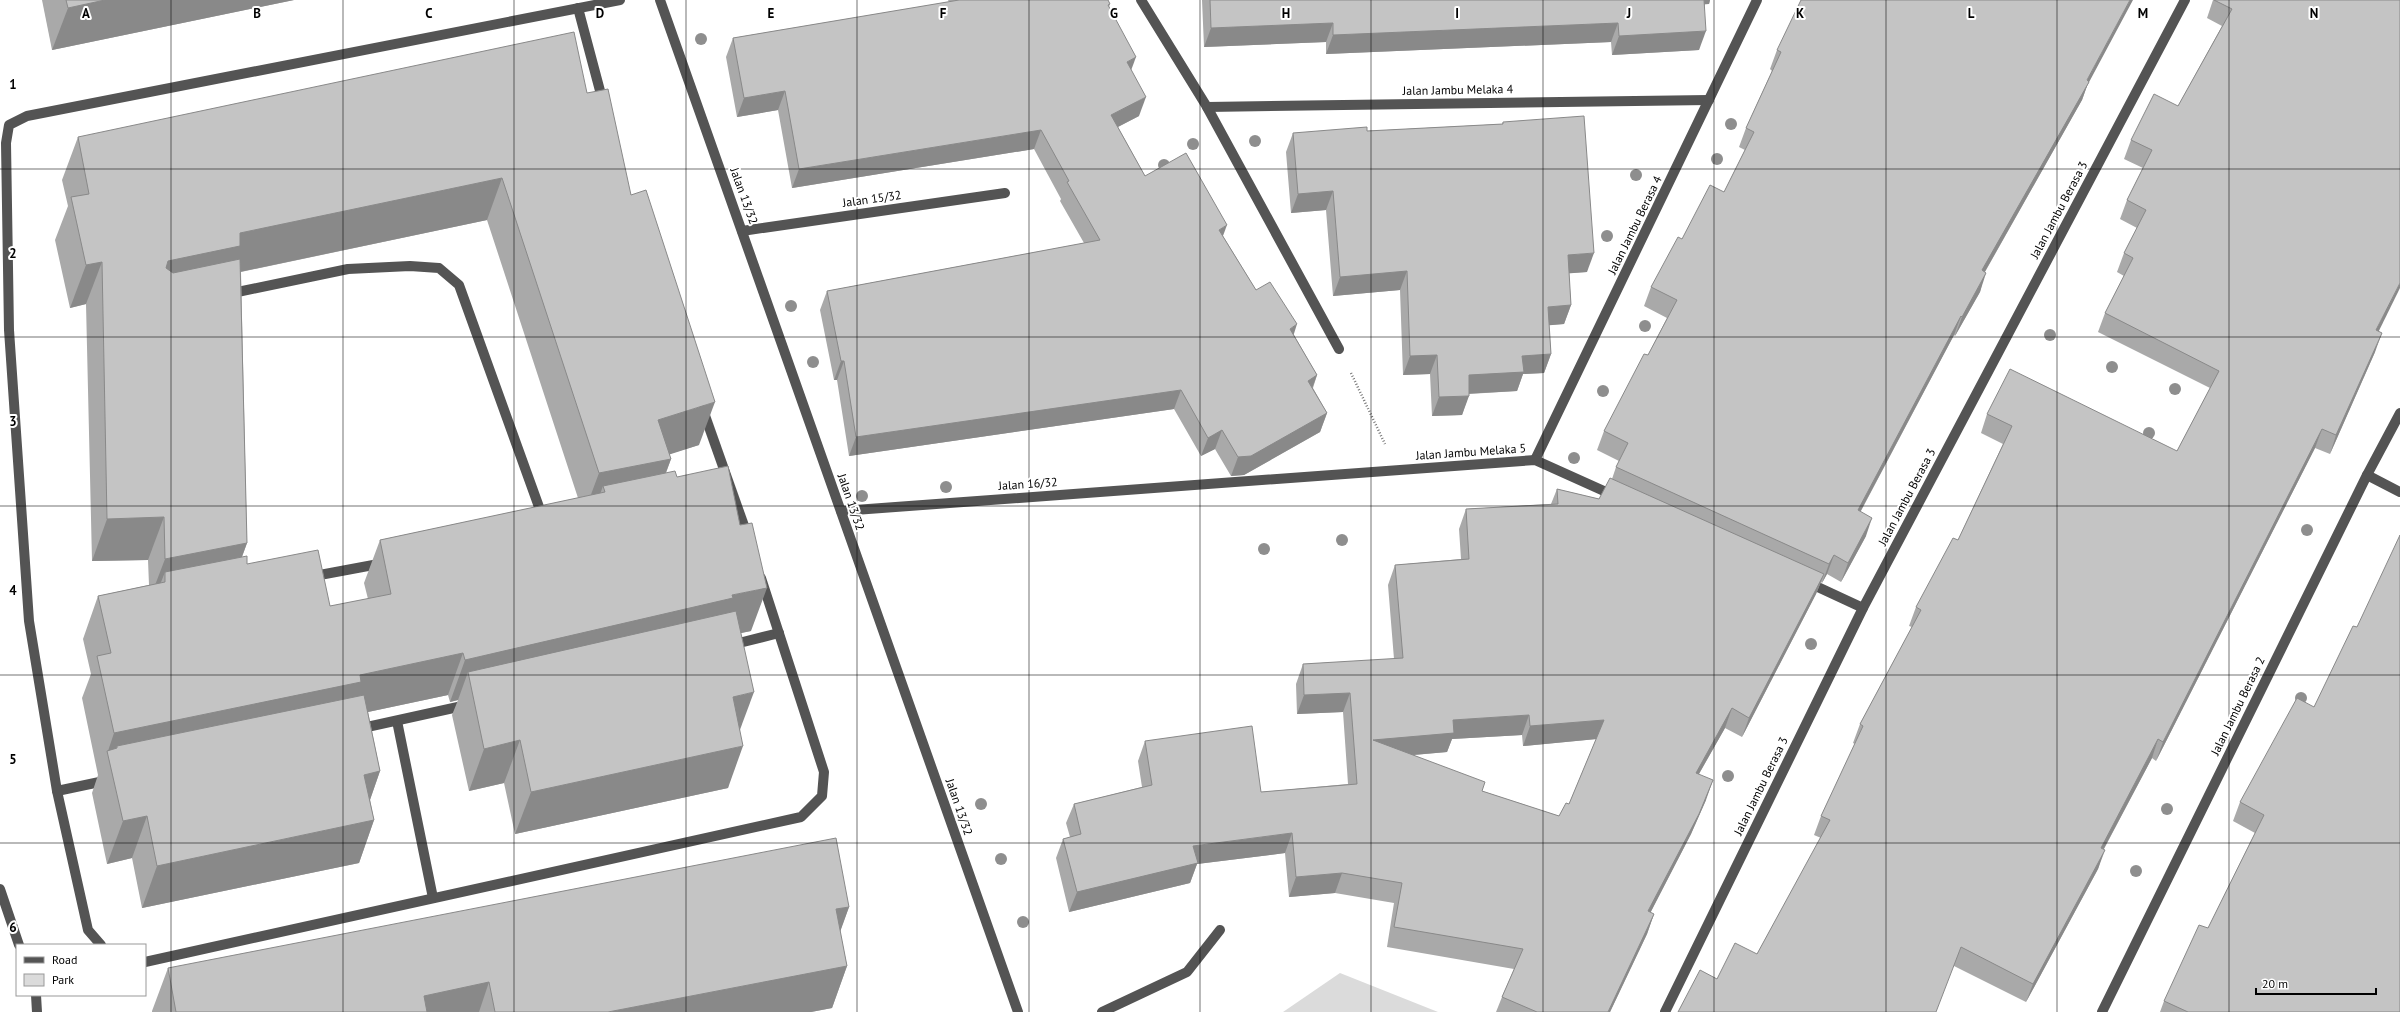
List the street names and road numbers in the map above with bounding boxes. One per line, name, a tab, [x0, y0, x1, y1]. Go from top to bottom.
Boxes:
street label: Jalan Jambu Melaka 4	[1402, 81, 1514, 98]
street label: Jalan Jambu Berasa 3	[2026, 159, 2091, 262]
street label: Jalan 13/32	[727, 165, 762, 226]
street label: Jalan Jambu Berasa 4	[1604, 173, 1665, 277]
street label: Jalan 15/32	[841, 187, 902, 210]
street label: Jalan Jambu Melaka 5	[1414, 440, 1527, 463]
street label: Jalan Jambu Berasa 3	[1874, 446, 1939, 549]
street label: Jalan 13/32	[834, 471, 868, 532]
street label: Jalan 16/32	[997, 474, 1058, 493]
street label: Jalan Jambu Berasa 2	[2207, 654, 2268, 758]
street label: Jalan Jambu Berasa 3	[1730, 734, 1791, 838]
street label: Jalan 13/32	[942, 776, 976, 837]

